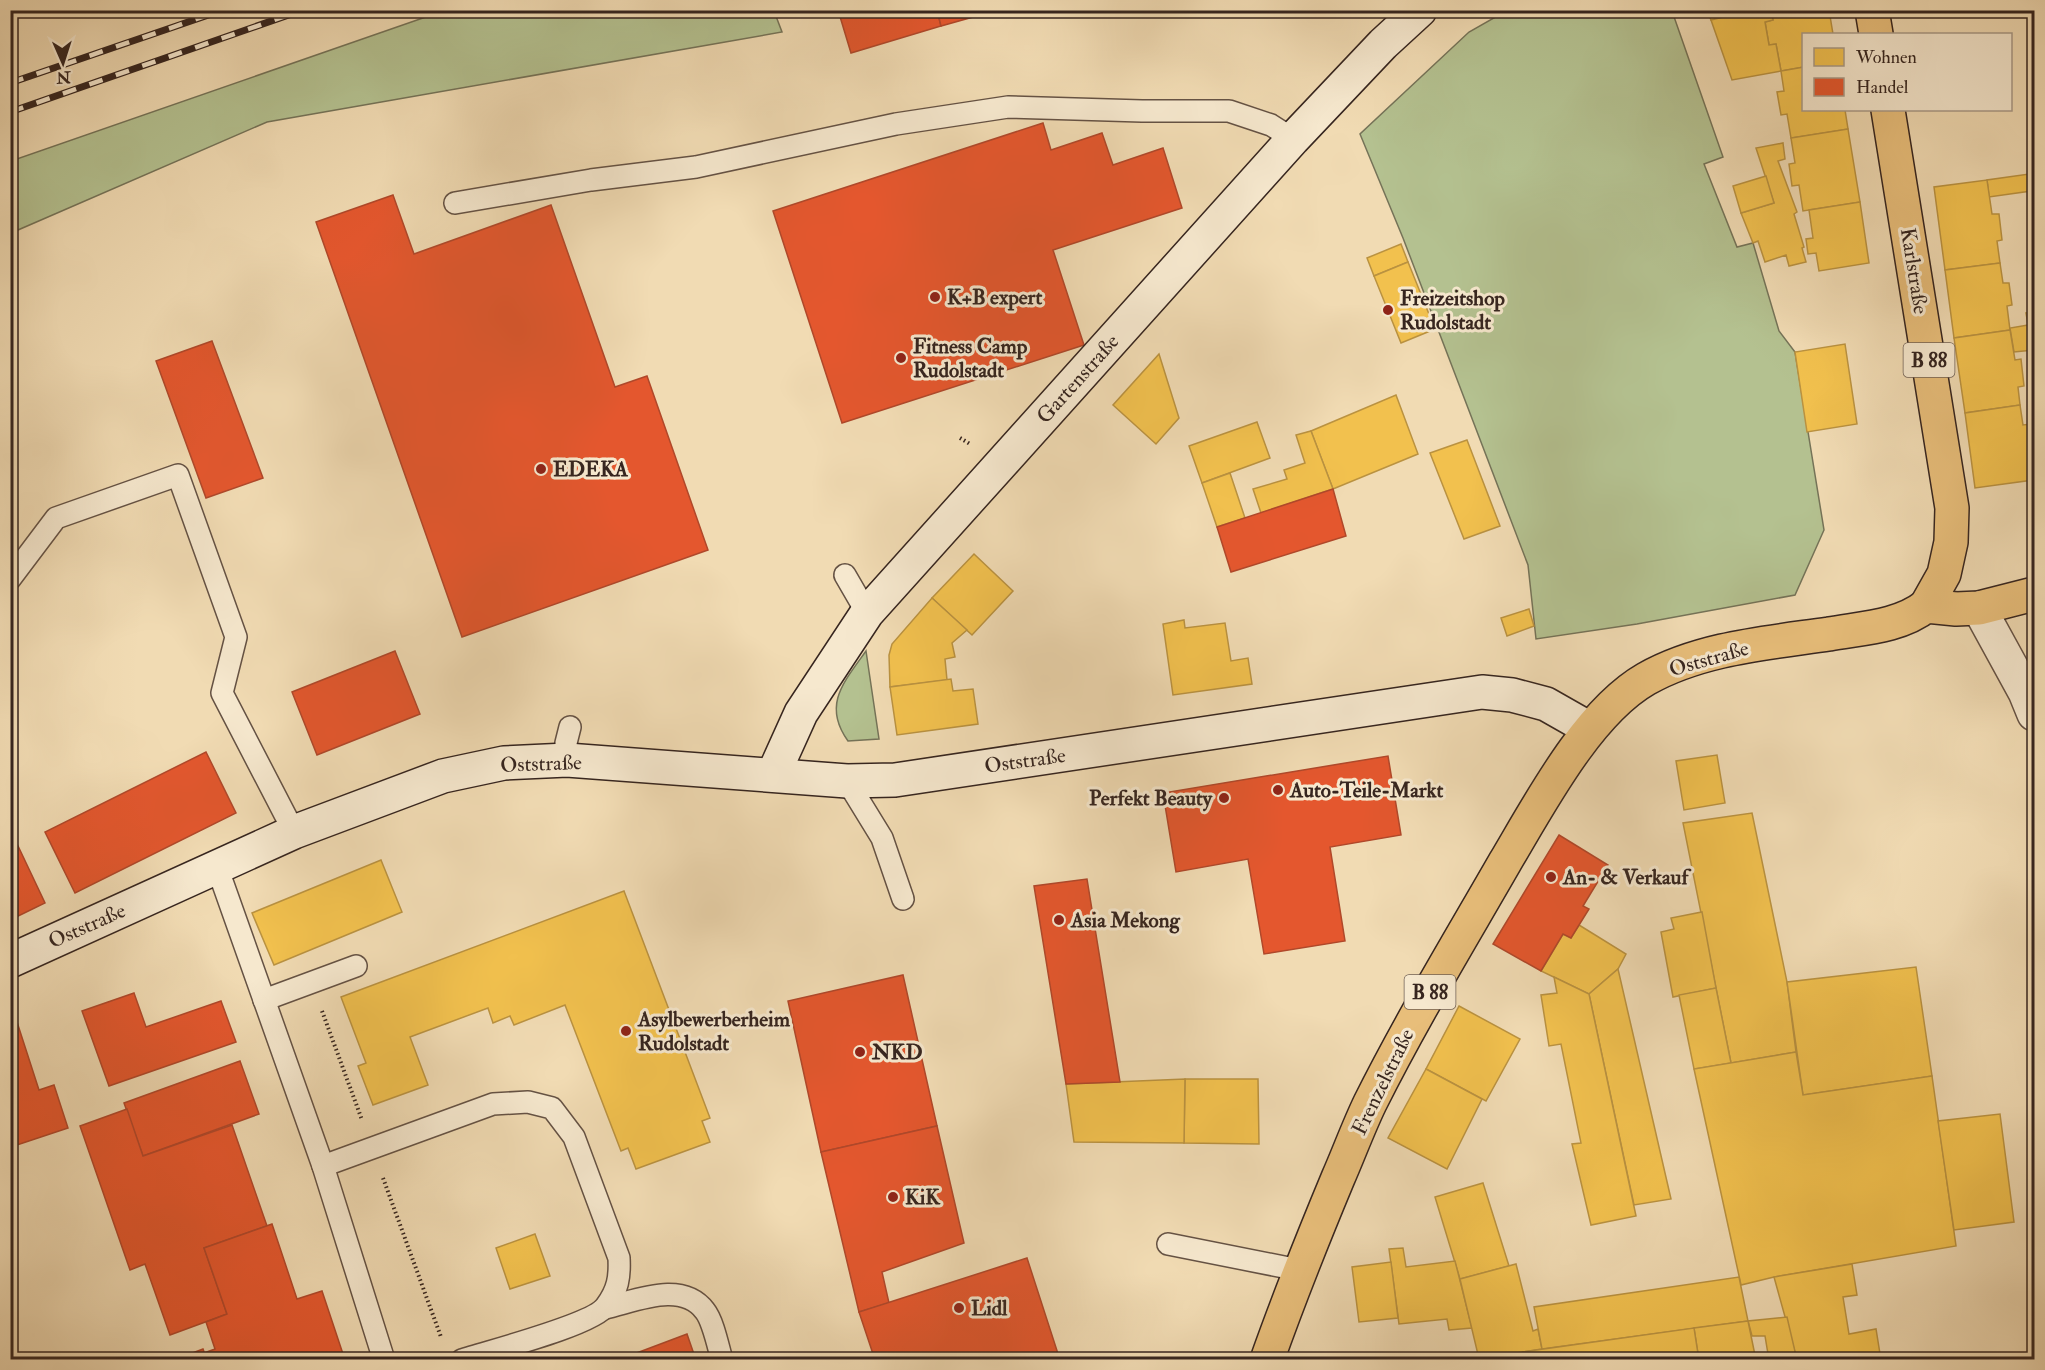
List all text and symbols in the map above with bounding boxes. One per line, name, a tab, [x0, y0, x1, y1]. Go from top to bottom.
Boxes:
north arrow	[33, 33, 93, 93]
legend	[1802, 33, 2012, 111]
text: Wohnen	[1855, 46, 1917, 69]
text: N	[55, 67, 72, 87]
text: Handel	[1856, 76, 1909, 99]
street label: Karlstraße	[1894, 226, 1934, 316]
place label: K+B expert	[947, 284, 1042, 311]
place label: Freizeitshop Rudolstadt	[1400, 285, 1505, 336]
marker: K+B expert	[928, 290, 942, 304]
marker: Freizeitshop Rudolstadt	[1381, 303, 1395, 317]
street label: Gartenstraße	[1031, 329, 1125, 429]
place label: Fitness Camp Rudolstadt	[913, 333, 1028, 384]
road number: B 88	[1904, 343, 1954, 377]
marker: Fitness Camp Rudolstadt	[894, 351, 908, 365]
place label: EDEKA	[553, 456, 629, 483]
marker: EDEKA	[534, 462, 548, 476]
street label: Oststraße	[1666, 635, 1752, 683]
street label: Oststraße	[983, 742, 1068, 780]
street label: Oststraße	[500, 749, 582, 779]
place label: Auto-Teile-Markt	[1289, 777, 1443, 804]
marker: Auto-Teile-Markt	[1271, 783, 1285, 797]
place label: Perfekt Beauty	[1089, 785, 1213, 812]
marker: Perfekt Beauty	[1217, 791, 1231, 805]
place label: An- & Verkauf	[1562, 864, 1691, 891]
marker: An- & Verkauf	[1544, 870, 1558, 884]
street label: Oststraße	[44, 897, 130, 955]
place label: Asia Mekong	[1070, 907, 1181, 934]
marker: Asia Mekong	[1052, 913, 1066, 927]
road number: B 88	[1404, 975, 1456, 1009]
place label: Asylbewerberheim Rudolstadt	[637, 1006, 791, 1057]
marker: Asylbewerberheim Rudolstadt	[619, 1024, 633, 1038]
street label: Frenzelstraße	[1346, 1024, 1420, 1140]
place label: NKD	[871, 1039, 923, 1066]
marker: NKD	[853, 1045, 867, 1059]
place label: KiK	[905, 1184, 941, 1211]
marker: KiK	[886, 1190, 900, 1204]
place label: Lidl	[971, 1295, 1008, 1322]
marker: Lidl	[952, 1301, 966, 1315]

